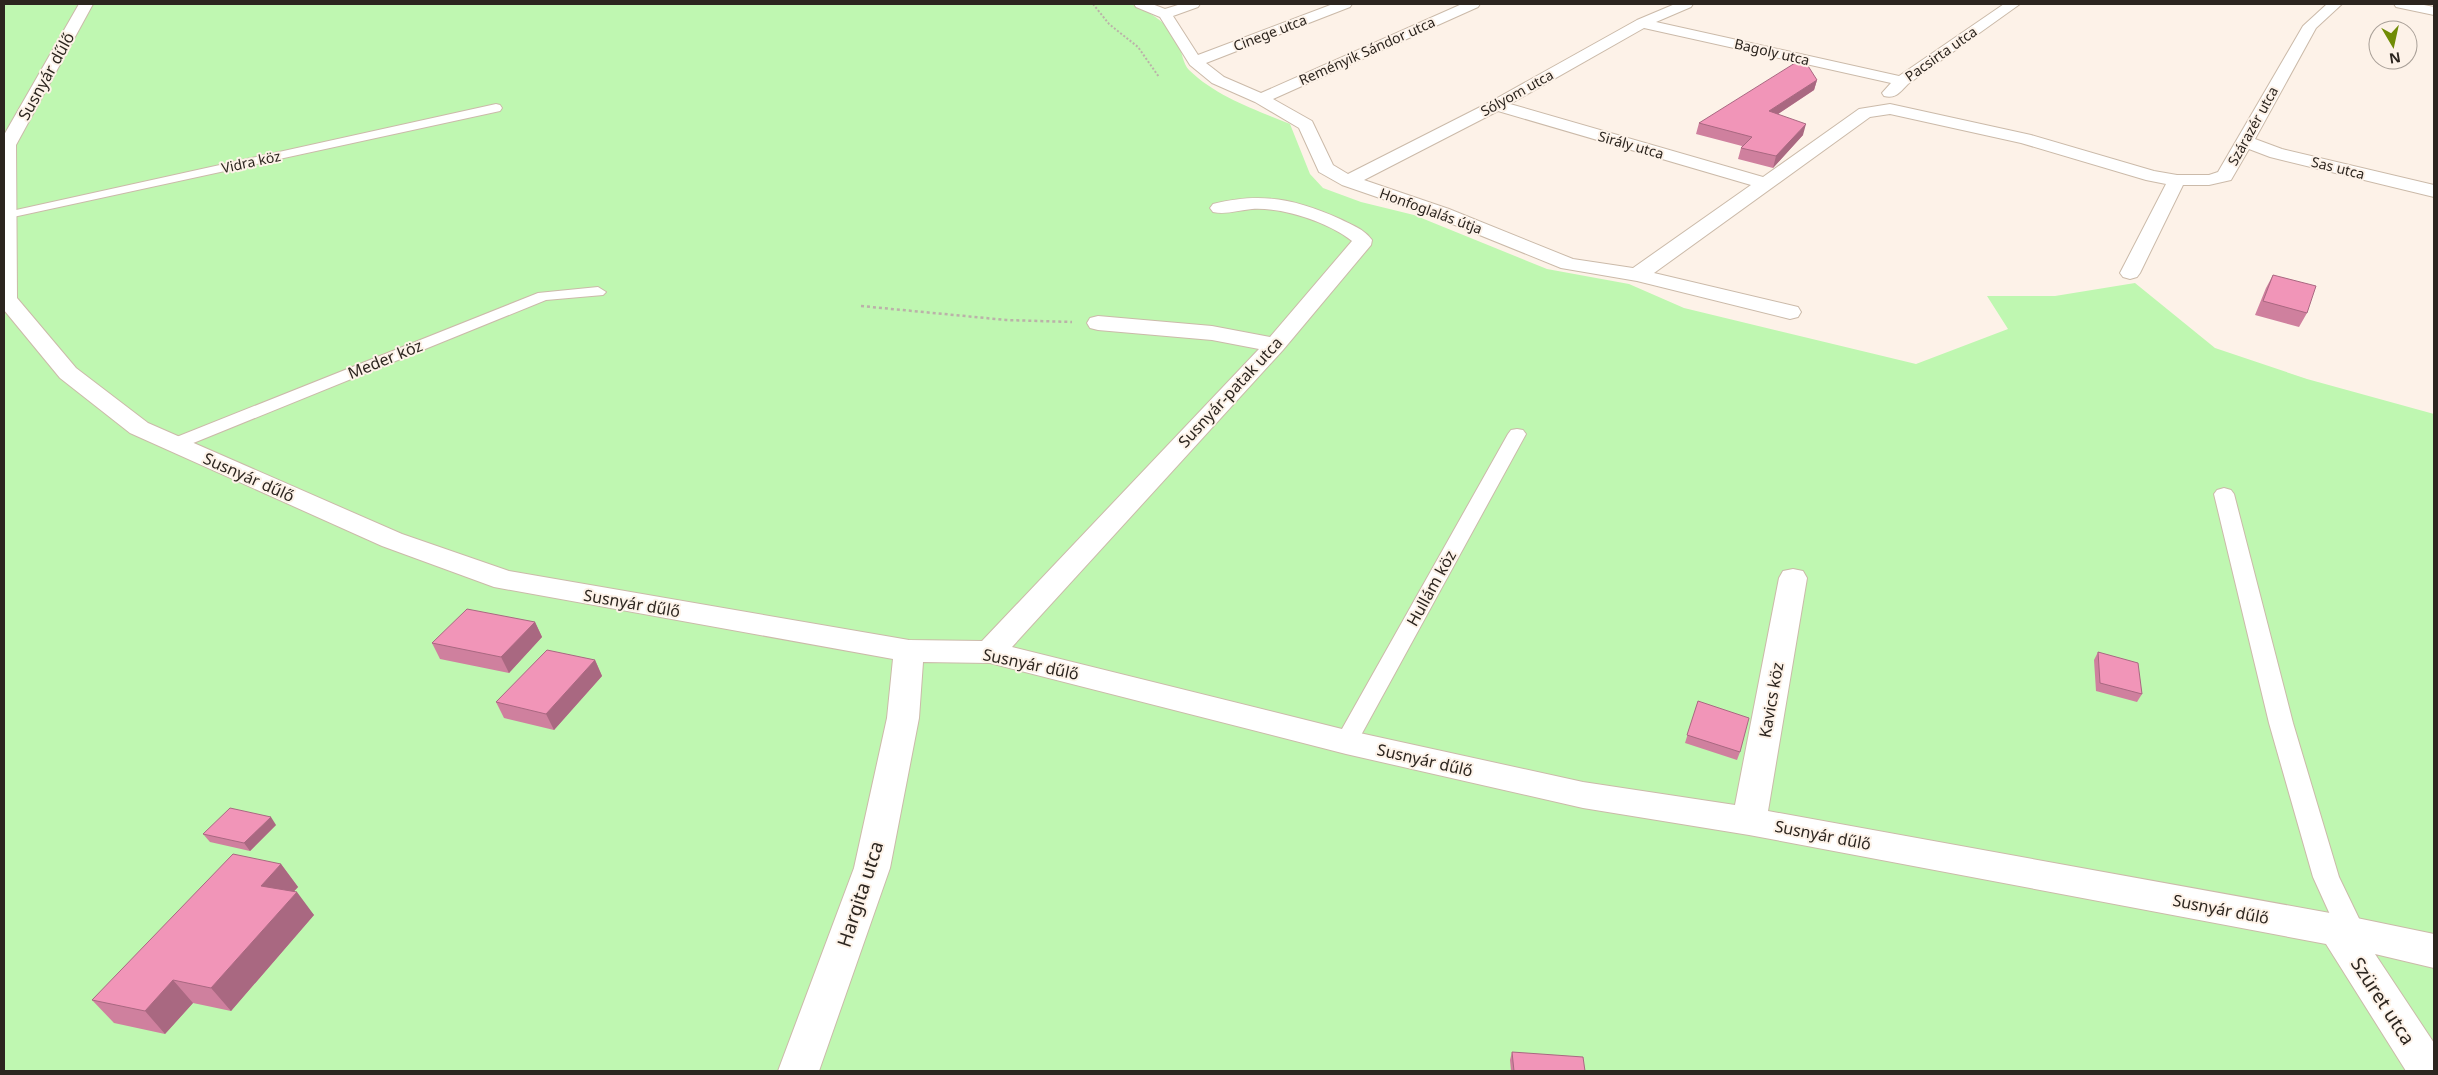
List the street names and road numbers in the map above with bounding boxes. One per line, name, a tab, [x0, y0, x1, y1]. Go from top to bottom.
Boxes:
street label: Cinege utca	[1230, 10, 1309, 55]
street label: Reményik Sándor utca	[1296, 12, 1438, 89]
street label: Pacsirta utca	[1901, 22, 1981, 85]
street label: Susnyár dűlő	[13, 28, 79, 124]
street label: Bagoly utca	[1733, 34, 1812, 69]
street label: Sólyom utca	[1477, 65, 1557, 120]
street label: Szárazér utca	[2223, 83, 2282, 169]
street label: Sirály utca	[1596, 126, 1666, 163]
street label: Vidra köz	[220, 146, 283, 177]
street label: Sas utca	[2310, 152, 2367, 183]
street label: Honfoglalás útja	[1377, 183, 1485, 238]
street label: Susnyár-patak utca	[1173, 332, 1287, 452]
street label: Meder köz	[344, 334, 426, 384]
street label: Susnyár dűlő	[200, 447, 298, 507]
street label: Hullám köz	[1401, 546, 1461, 630]
street label: Susnyár dűlő	[582, 584, 682, 622]
street label: Susnyár dűlő	[981, 643, 1081, 685]
street label: Kavics köz	[1754, 661, 1788, 739]
street label: Susnyár dűlő	[1375, 738, 1475, 782]
street label: Susnyár dűlő	[1773, 815, 1873, 855]
street label: Hargita utca	[831, 838, 889, 950]
street label: Susnyár dűlő	[2171, 889, 2271, 929]
street label: Szüret utca	[2345, 952, 2421, 1050]

